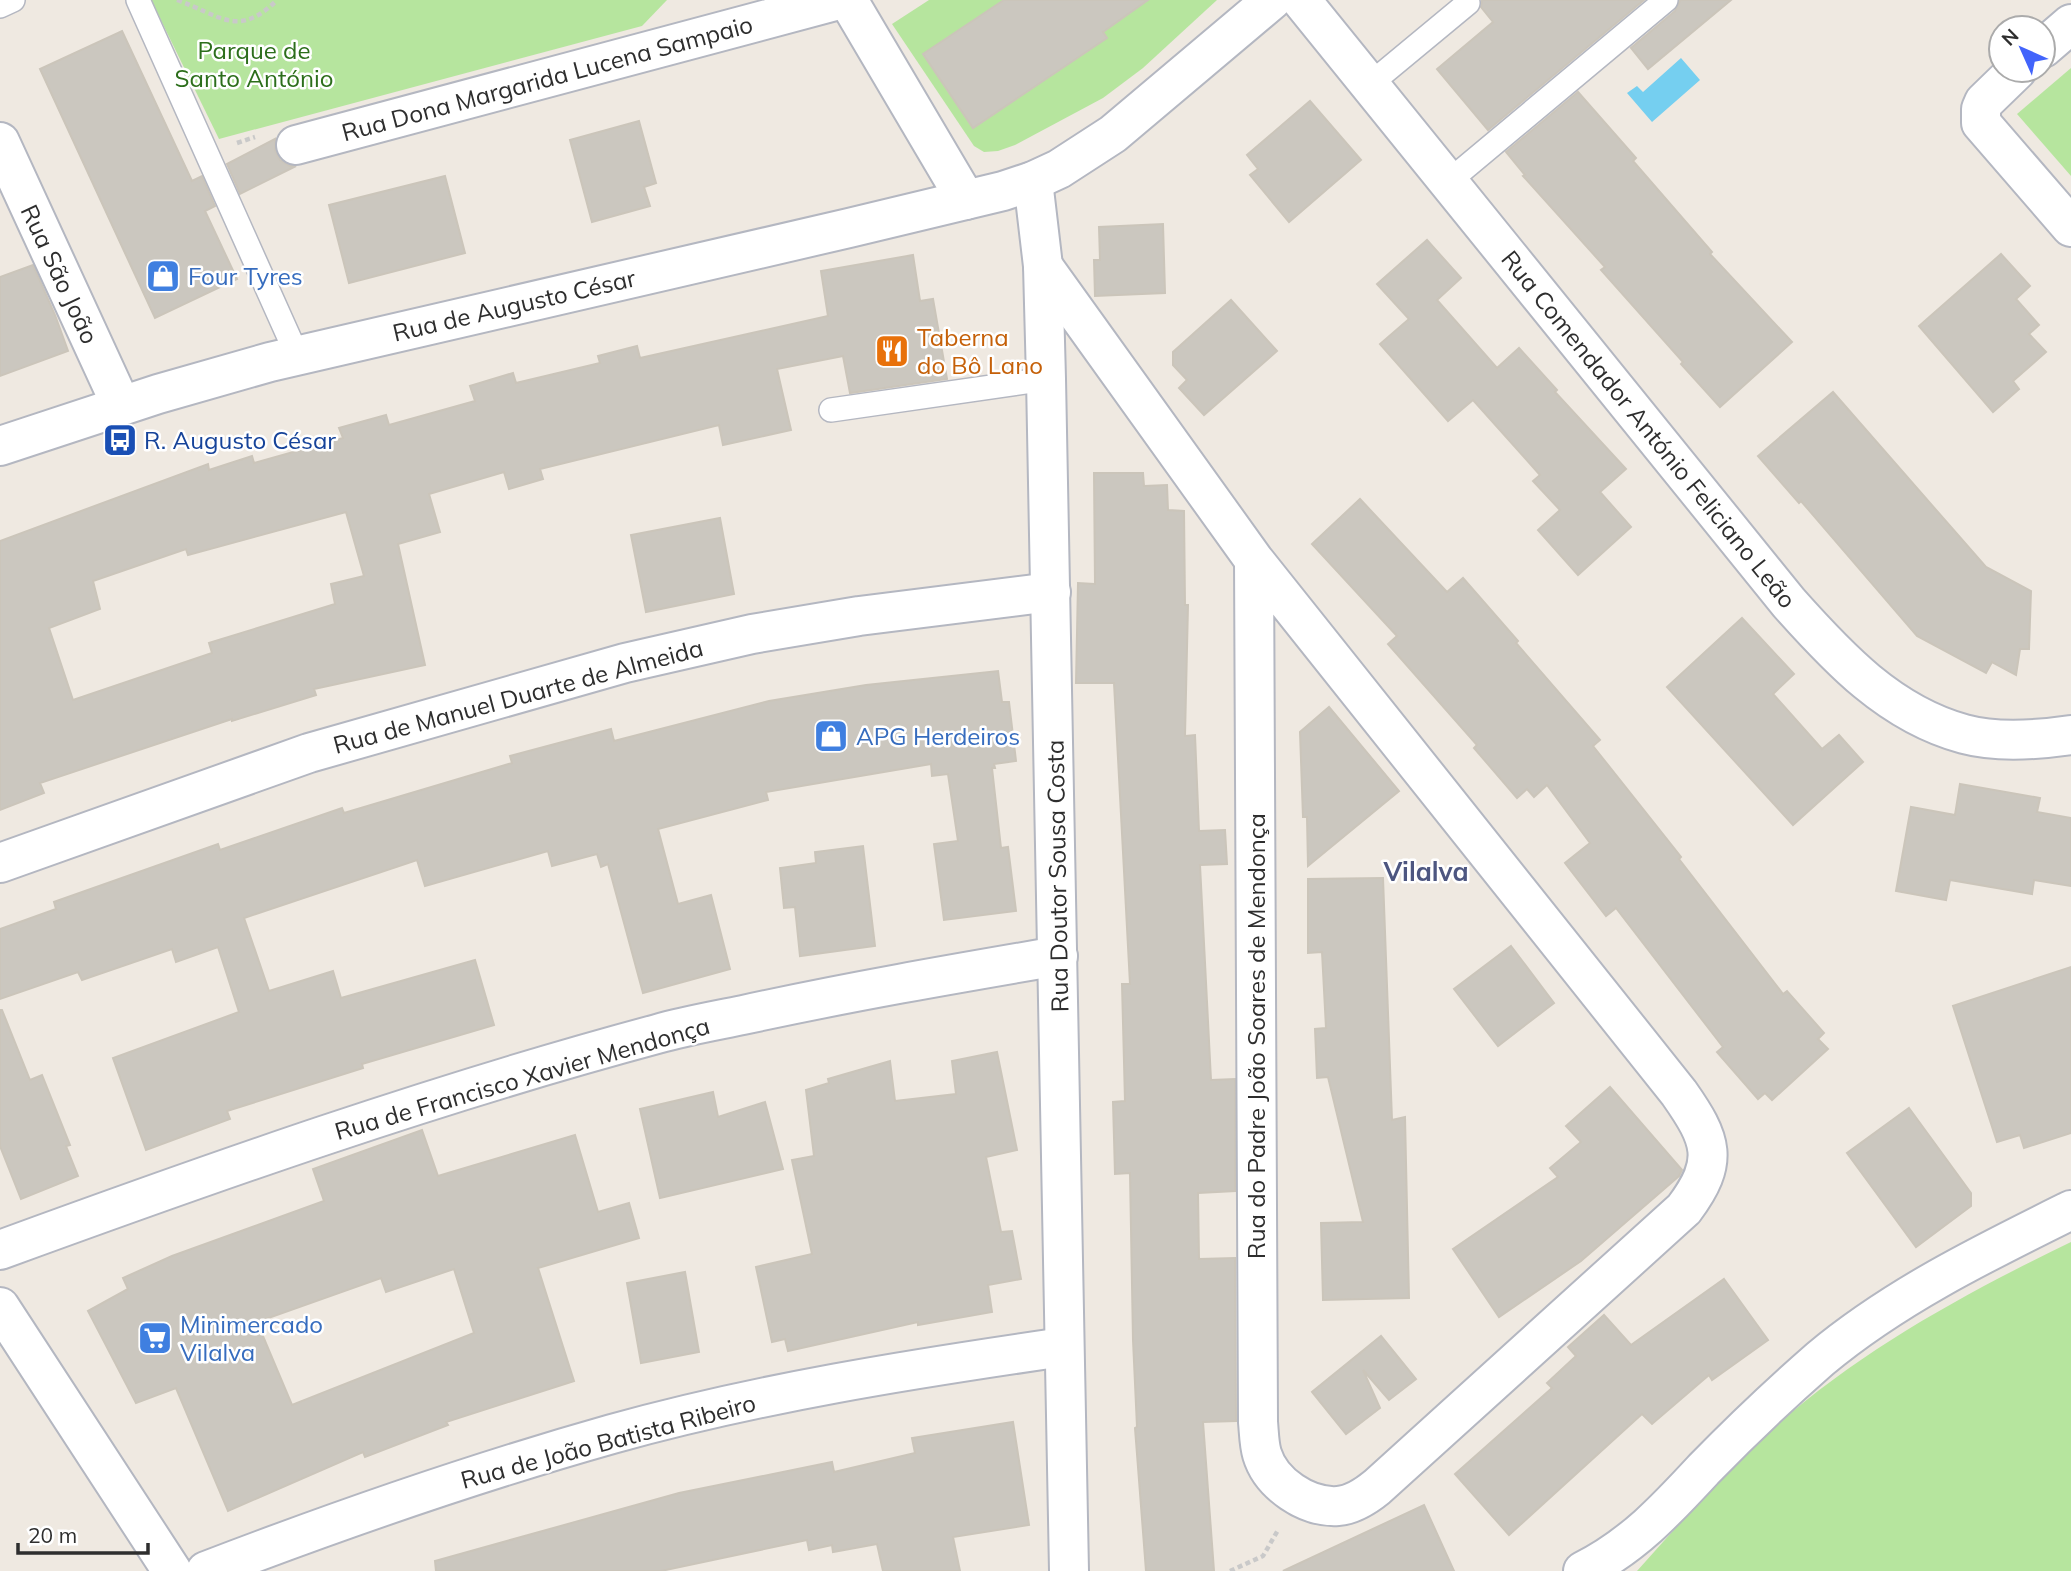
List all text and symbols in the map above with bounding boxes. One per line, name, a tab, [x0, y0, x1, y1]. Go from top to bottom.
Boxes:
street label: Rua Dona Margarida Lucena Sampaio	[338, 9, 756, 147]
north arrow	[1987, 14, 2057, 84]
text: N	[1996, 23, 2024, 51]
park label: Parque de Santo António	[175, 35, 333, 93]
street label: Rua São João	[15, 200, 105, 348]
street label: Rua Comendador António Feliciano Leão	[1495, 244, 1803, 614]
shop icon: Four Tyres	[144, 257, 182, 295]
place label: Four Tyres	[188, 261, 303, 291]
street label: Rua de Augusto César	[390, 262, 639, 348]
place label: Taberna do Bô Lano	[917, 322, 1043, 380]
restaurant icon: Taberna do Bô Lano	[873, 332, 911, 370]
bus stop icon: R. Augusto César	[101, 421, 139, 459]
place label: R. Augusto César	[144, 425, 336, 455]
street label: Rua de Manuel Duarte de Almeida	[330, 632, 706, 760]
shop icon: APG Herdeiros	[812, 717, 850, 755]
place label: APG Herdeiros	[856, 721, 1020, 751]
street label: Rua Doutor Sousa Costa	[1040, 740, 1074, 1012]
street label: Rua do Padre João Soares de Mendonça	[1241, 813, 1271, 1259]
district label: Vilalva	[1382, 855, 1469, 888]
street label: Rua de Francisco Xavier Mendonça	[331, 1010, 713, 1146]
place label: Minimercado Vilalva	[180, 1309, 323, 1367]
supermarket icon: Minimercado Vilalva	[136, 1319, 174, 1357]
street label: Rua de João Batista Ribeiro	[457, 1387, 759, 1495]
scale bar	[18, 1512, 147, 1556]
text: 20 m	[28, 1522, 77, 1548]

